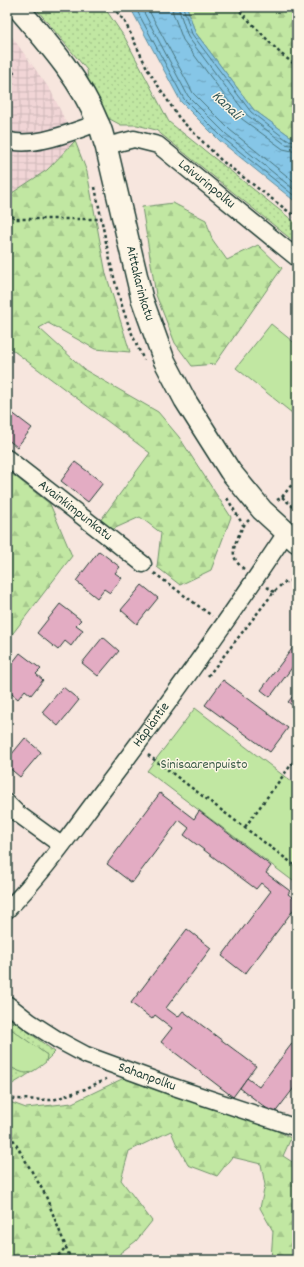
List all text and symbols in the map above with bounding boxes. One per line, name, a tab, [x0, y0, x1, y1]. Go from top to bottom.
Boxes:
water label: Kanali	[206, 86, 248, 127]
street label: Laivurinpolku	[173, 155, 239, 214]
street label: Aittakarinkatu	[120, 244, 159, 324]
street label: Avainkimpunkatu	[33, 475, 116, 546]
street label: Häpläntie	[128, 698, 175, 752]
park label: Sinisaarenpuisto	[161, 755, 247, 775]
street label: Sahanpolku	[115, 1057, 178, 1097]

